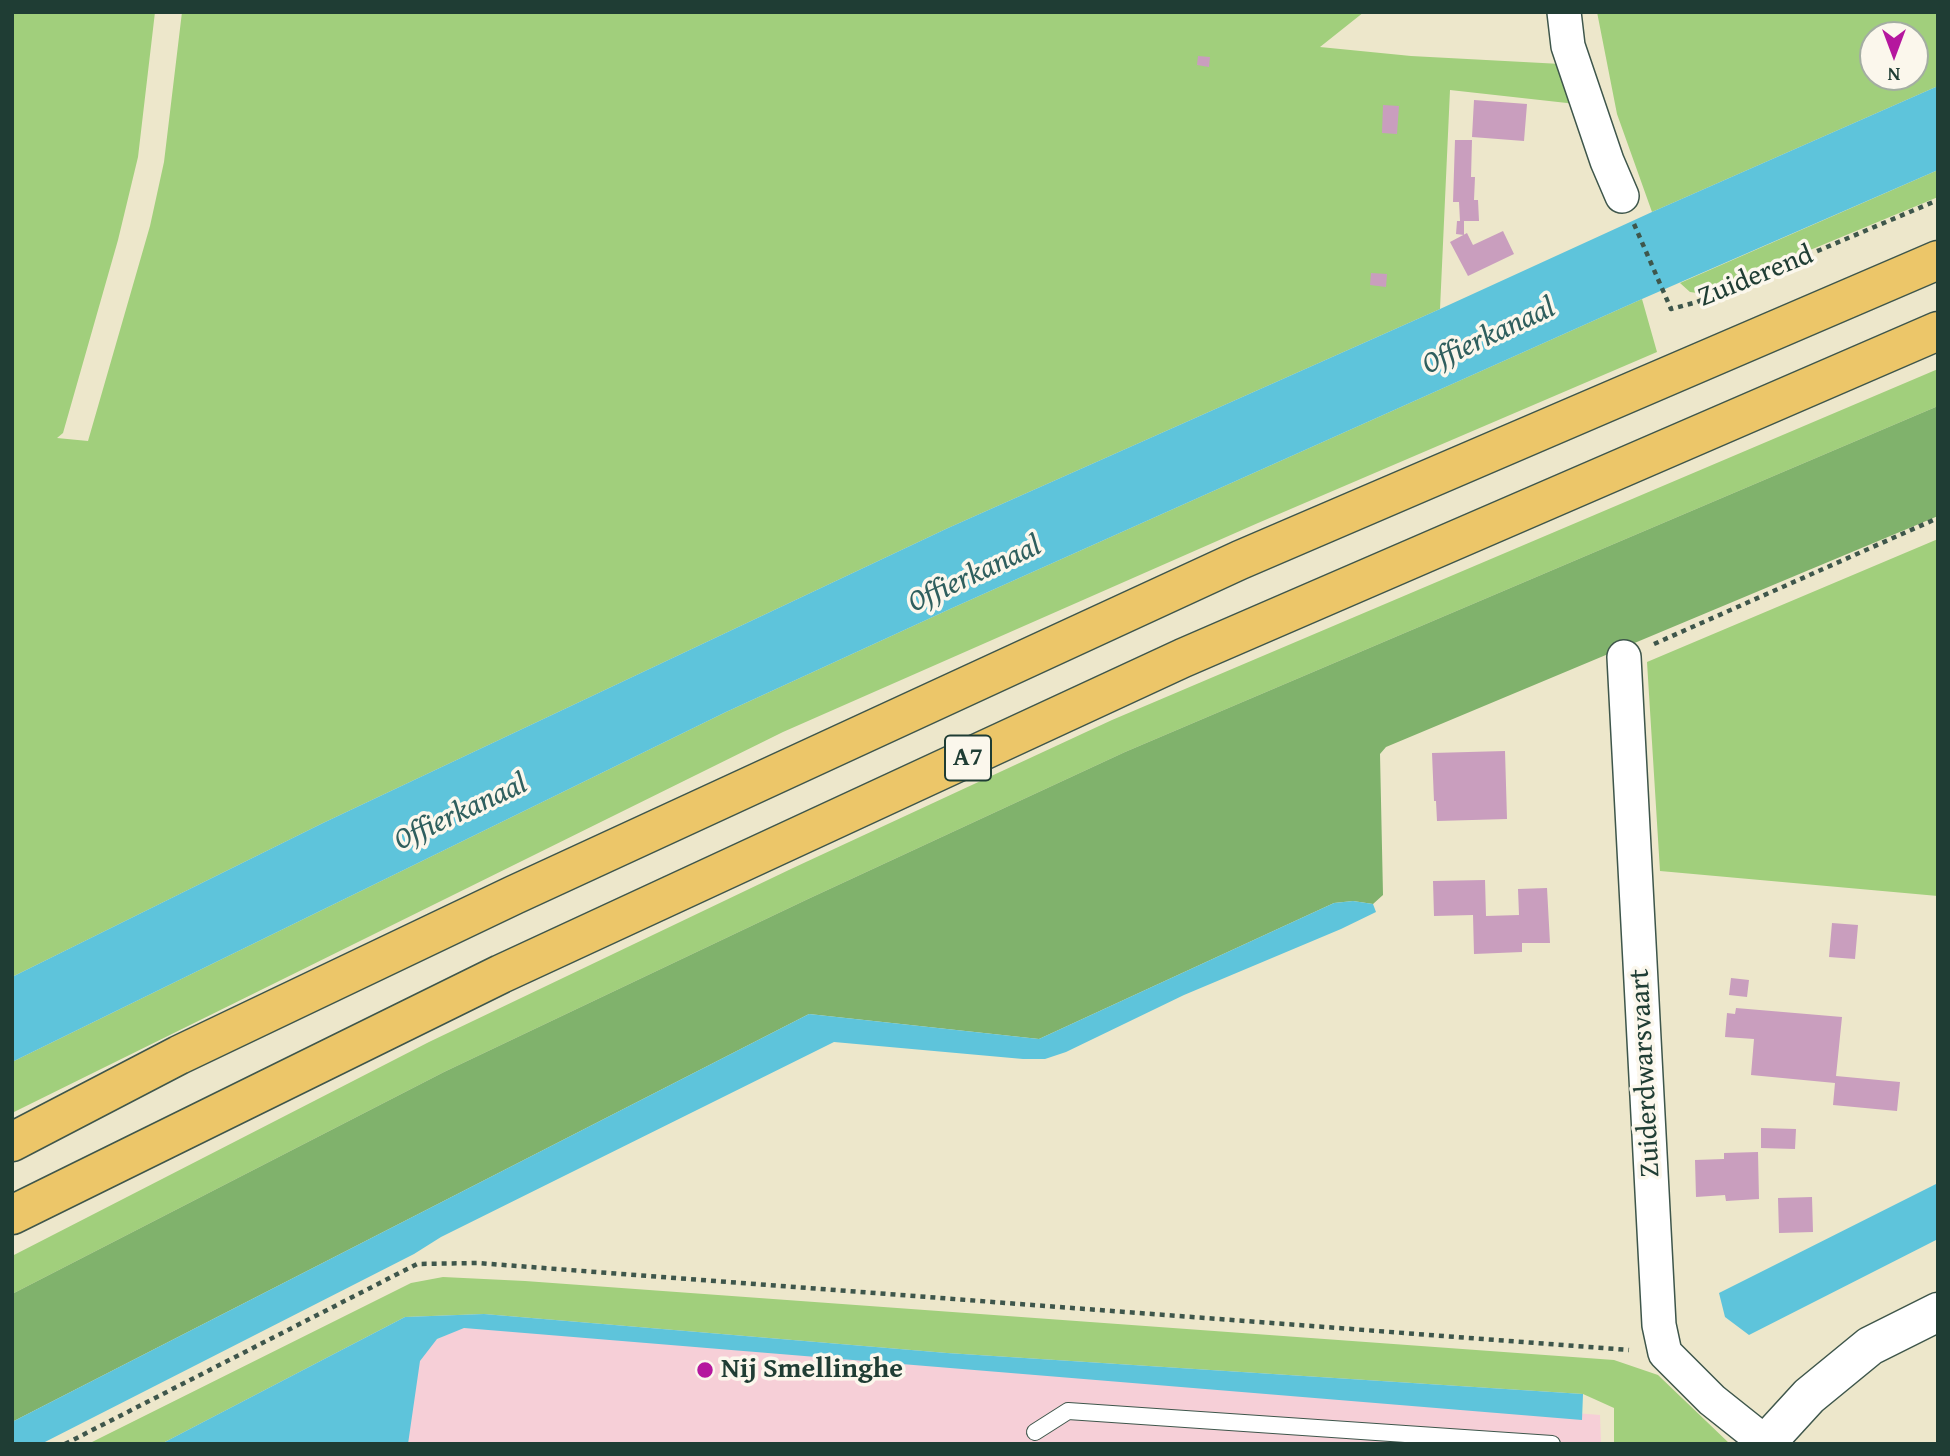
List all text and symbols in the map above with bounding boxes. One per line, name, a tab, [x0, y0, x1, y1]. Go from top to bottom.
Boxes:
north arrow	[1859, 21, 1929, 91]
text: N	[1888, 61, 1900, 89]
street label: Zuiderend	[1694, 239, 1818, 315]
water label: Offierkanaal	[1417, 291, 1561, 383]
water label: Offierkanaal	[903, 529, 1047, 621]
road number: A7	[945, 736, 991, 780]
water label: Offierkanaal	[389, 767, 533, 859]
street label: Zuiderdwarsvaart	[1624, 968, 1668, 1178]
place label: Nij Smellinghe	[721, 1353, 903, 1387]
marker: Nij Smellinghe	[695, 1360, 715, 1380]

